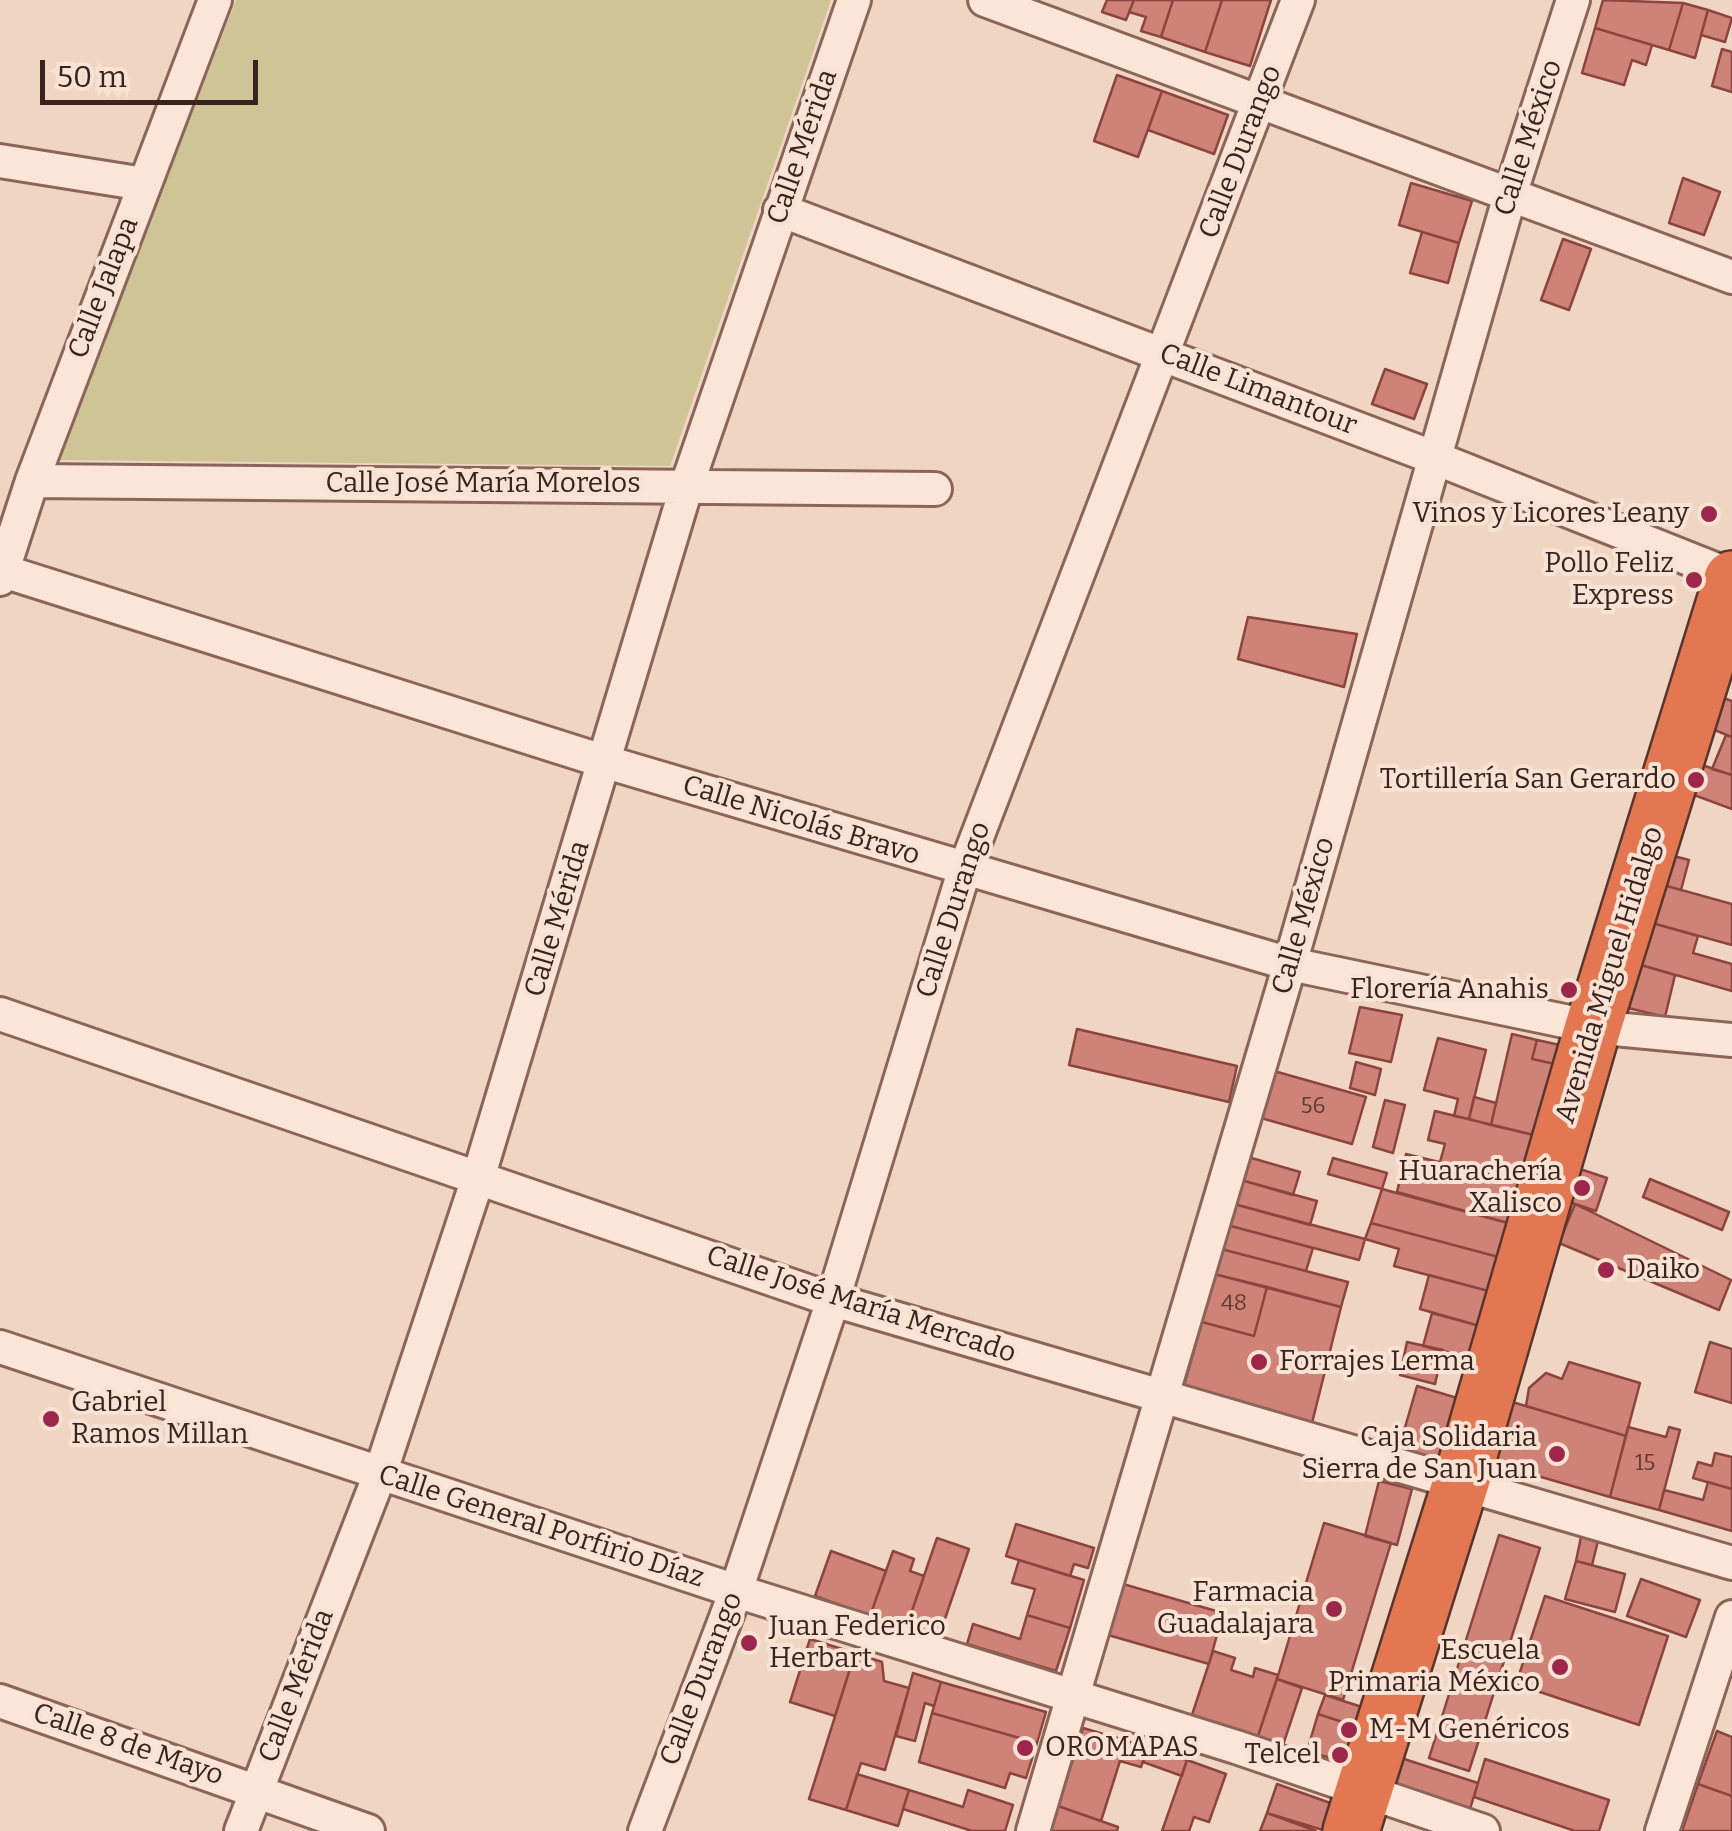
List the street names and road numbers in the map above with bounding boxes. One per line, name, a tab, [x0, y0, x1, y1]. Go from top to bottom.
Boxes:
street label: Calle México	[1488, 56, 1570, 220]
street label: Calle Durango	[1193, 61, 1289, 243]
street label: Calle Mérida	[761, 65, 845, 229]
street label: Calle Jalapa	[62, 213, 146, 363]
street label: Calle Limantour	[1155, 337, 1361, 443]
street label: Calle José María Morelos	[325, 467, 641, 501]
street label: Calle Nicolás Bravo	[678, 769, 924, 873]
street label: Calle Durango	[910, 818, 998, 1002]
street label: Avenida Miguel Hidalgo	[1549, 823, 1671, 1127]
street label: Calle México	[1266, 833, 1342, 999]
street label: Calle Mérida	[518, 837, 598, 1001]
street label: Calle José María Mercado	[702, 1239, 1020, 1371]
street label: Calle General Porfirio Díaz	[374, 1458, 708, 1596]
street label: Calle Durango	[654, 1588, 750, 1770]
street label: Calle Mérida	[252, 1605, 342, 1767]
street label: Calle 8 de Mayo	[28, 1697, 228, 1793]

